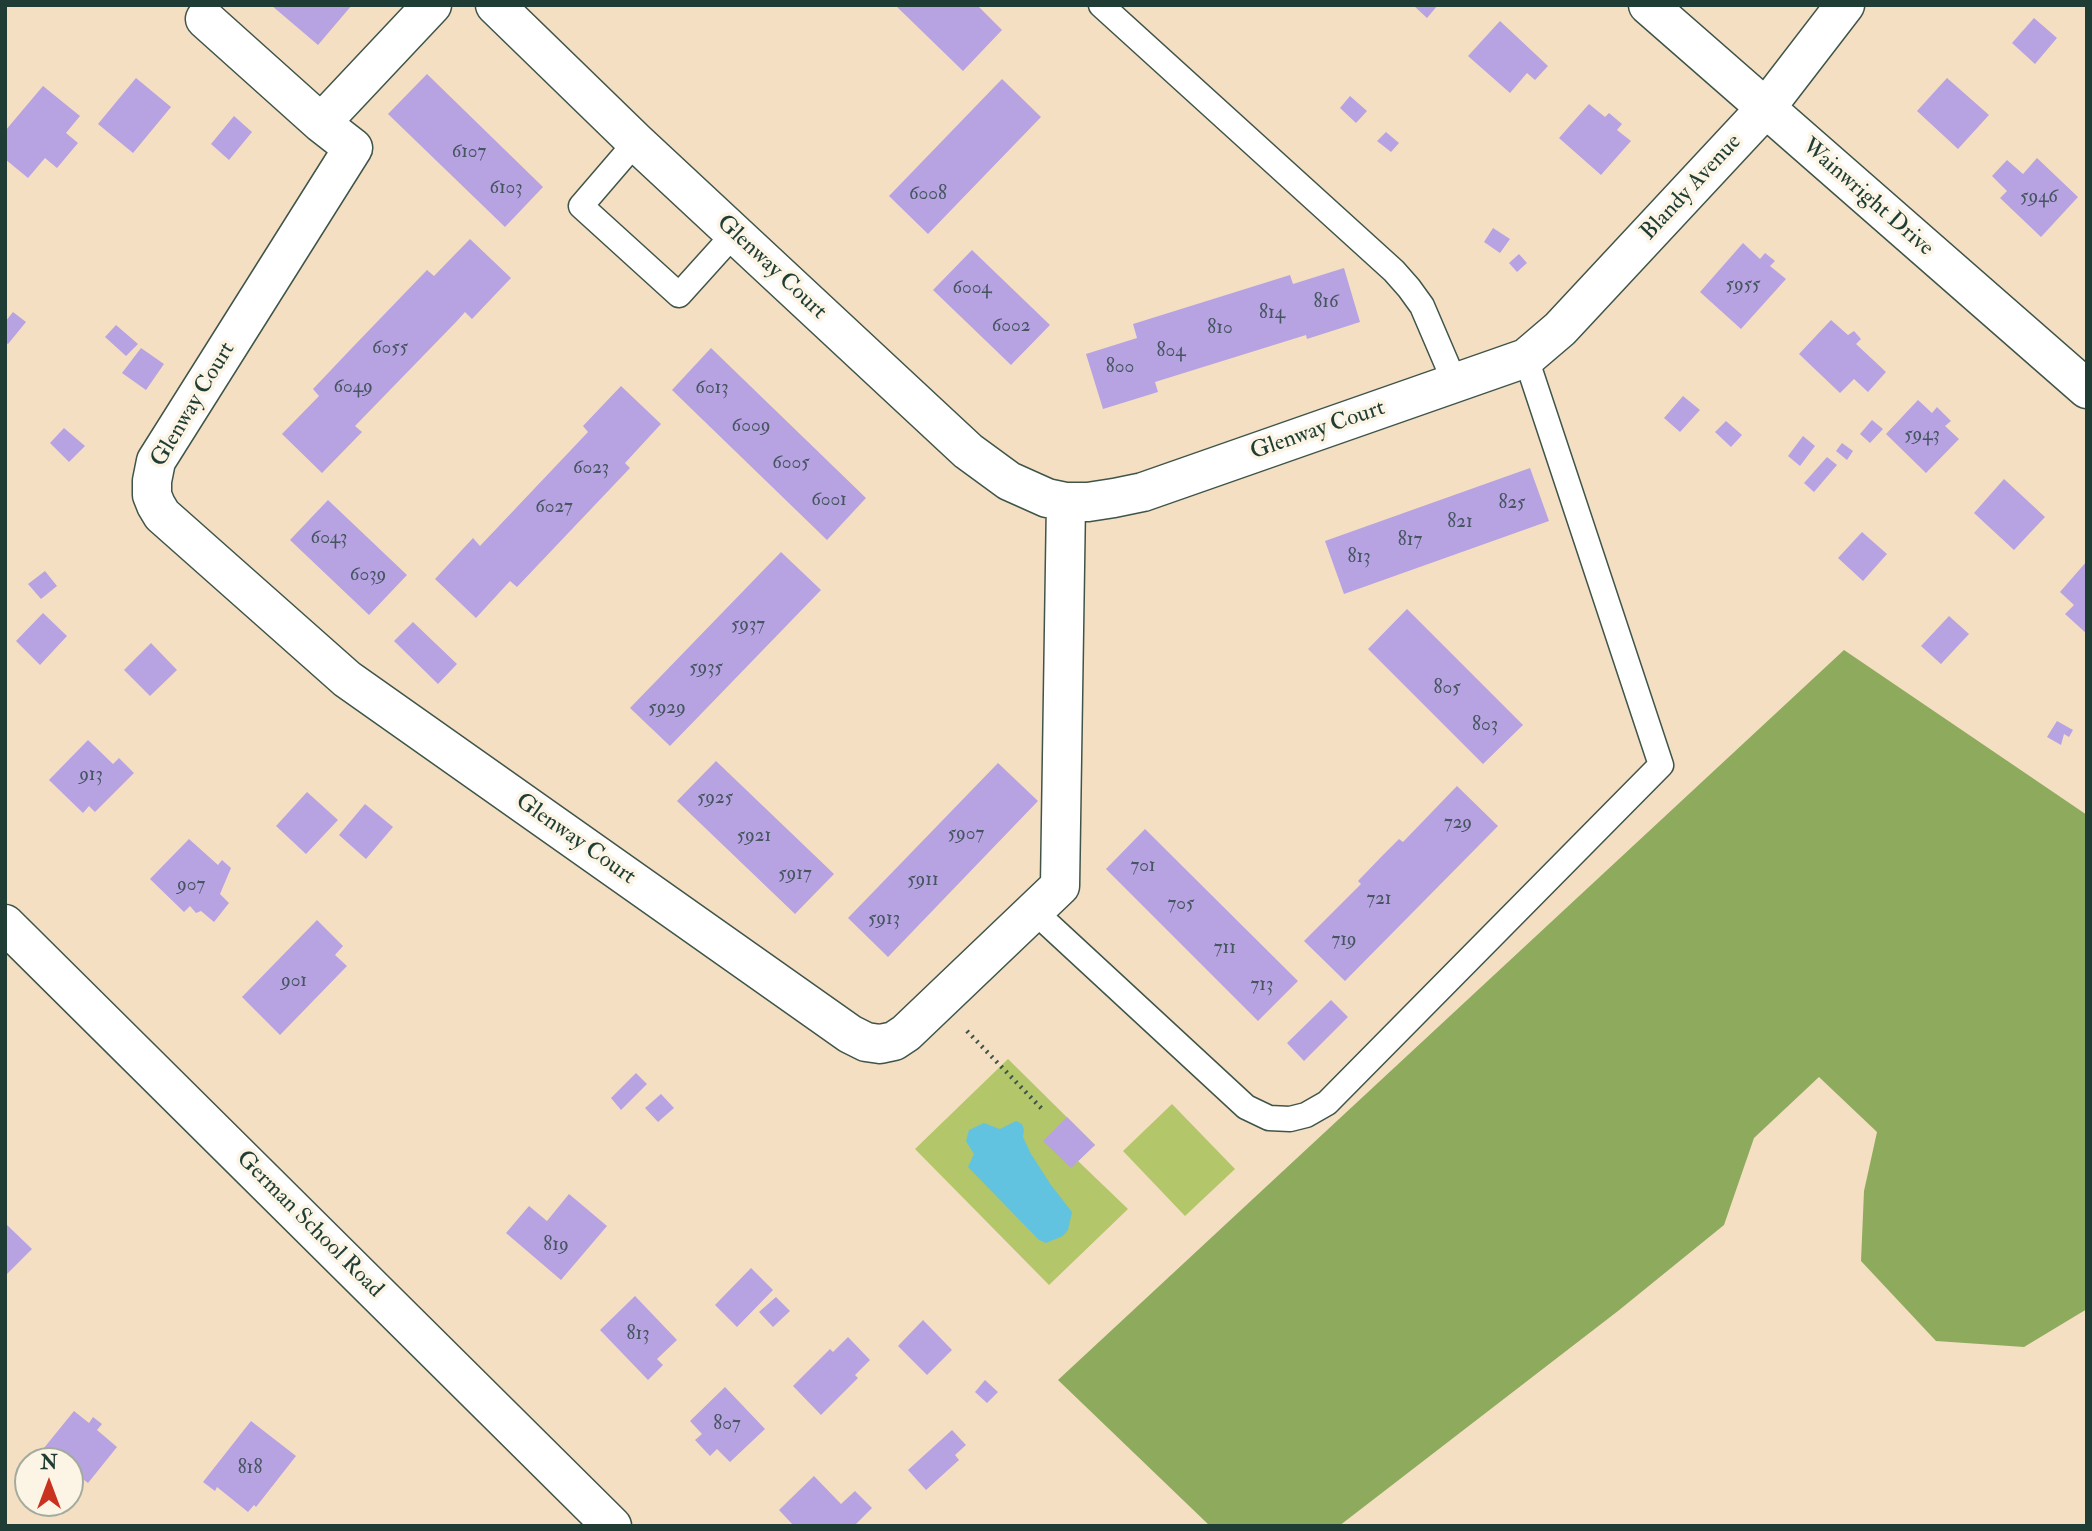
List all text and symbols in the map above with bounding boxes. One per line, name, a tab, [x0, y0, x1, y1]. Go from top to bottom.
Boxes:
street label: Blandy Avenue	[1636, 129, 1748, 247]
street label: Wainwright Drive	[1795, 133, 1939, 263]
house number: 6107	[452, 142, 486, 164]
house number: 6103	[489, 178, 523, 200]
house number: 6008	[909, 184, 947, 206]
house number: 5946	[2020, 187, 2058, 209]
street label: Glenway Court	[710, 210, 832, 326]
house number: 5955	[1726, 275, 1760, 297]
house number: 6004	[952, 278, 992, 300]
house number: 816	[1313, 292, 1339, 314]
house number: 814	[1259, 303, 1285, 325]
house number: 6002	[992, 316, 1030, 338]
house number: 810	[1207, 318, 1233, 340]
street label: Glenway Court	[146, 338, 242, 472]
house number: 6055	[372, 338, 408, 360]
house number: 804	[1157, 341, 1185, 363]
house number: 800	[1106, 357, 1134, 379]
house number: 6049	[333, 377, 373, 399]
house number: 6013	[695, 378, 729, 400]
street label: Glenway Court	[1247, 395, 1389, 467]
house number: 6009	[732, 416, 770, 438]
house number: 5943	[1904, 425, 1940, 447]
house number: 6005	[772, 453, 810, 475]
house number: 6023	[573, 458, 609, 480]
house number: 6001	[811, 490, 847, 512]
house number: 825	[1499, 493, 1525, 515]
house number: 6027	[535, 497, 573, 519]
house number: 821	[1447, 512, 1473, 534]
house number: 6043	[311, 528, 347, 550]
house number: 817	[1398, 530, 1422, 552]
house number: 813	[1348, 547, 1370, 569]
house number: 6039	[350, 565, 386, 587]
house number: 5937	[731, 615, 765, 637]
house number: 5935	[689, 658, 723, 680]
house number: 805	[1433, 678, 1461, 700]
house number: 5929	[648, 698, 686, 720]
house number: 803	[1472, 715, 1498, 737]
house number: 913	[79, 765, 103, 787]
street label: Glenway Court	[510, 788, 640, 892]
house number: 5925	[697, 788, 733, 810]
house number: 729	[1444, 813, 1472, 835]
house number: 5907	[948, 824, 984, 846]
house number: 5921	[737, 826, 771, 848]
house number: 701	[1130, 856, 1156, 878]
house number: 5917	[778, 864, 812, 886]
house number: 5911	[907, 870, 939, 892]
house number: 907	[177, 875, 205, 897]
house number: 721	[1366, 889, 1392, 911]
house number: 705	[1168, 894, 1194, 916]
house number: 5913	[868, 909, 900, 931]
house number: 719	[1331, 930, 1357, 952]
house number: 711	[1214, 938, 1236, 960]
house number: 901	[281, 971, 307, 993]
house number: 713	[1251, 975, 1273, 997]
street label: German School Road	[230, 1146, 388, 1304]
house number: 819	[543, 1235, 569, 1257]
house number: 813	[627, 1324, 649, 1346]
house number: 807	[713, 1414, 741, 1436]
north arrow	[14, 1447, 84, 1517]
text: N	[40, 1451, 58, 1475]
house number: 818	[238, 1458, 262, 1480]

